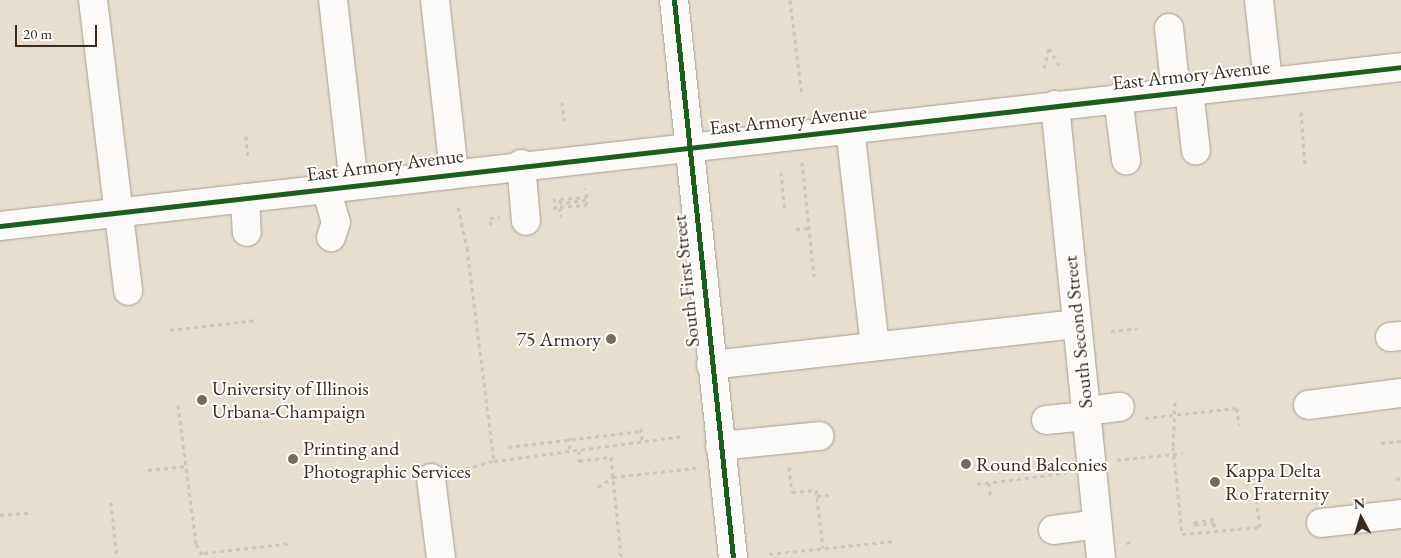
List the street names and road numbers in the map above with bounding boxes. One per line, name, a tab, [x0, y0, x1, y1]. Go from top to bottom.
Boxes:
street label: East Armory Avenue	[1111, 55, 1271, 95]
street label: East Armory Avenue	[708, 100, 868, 140]
street label: East Armory Avenue	[305, 143, 465, 187]
street label: South First Street	[667, 214, 705, 348]
street label: South Second Street	[1058, 254, 1098, 410]

